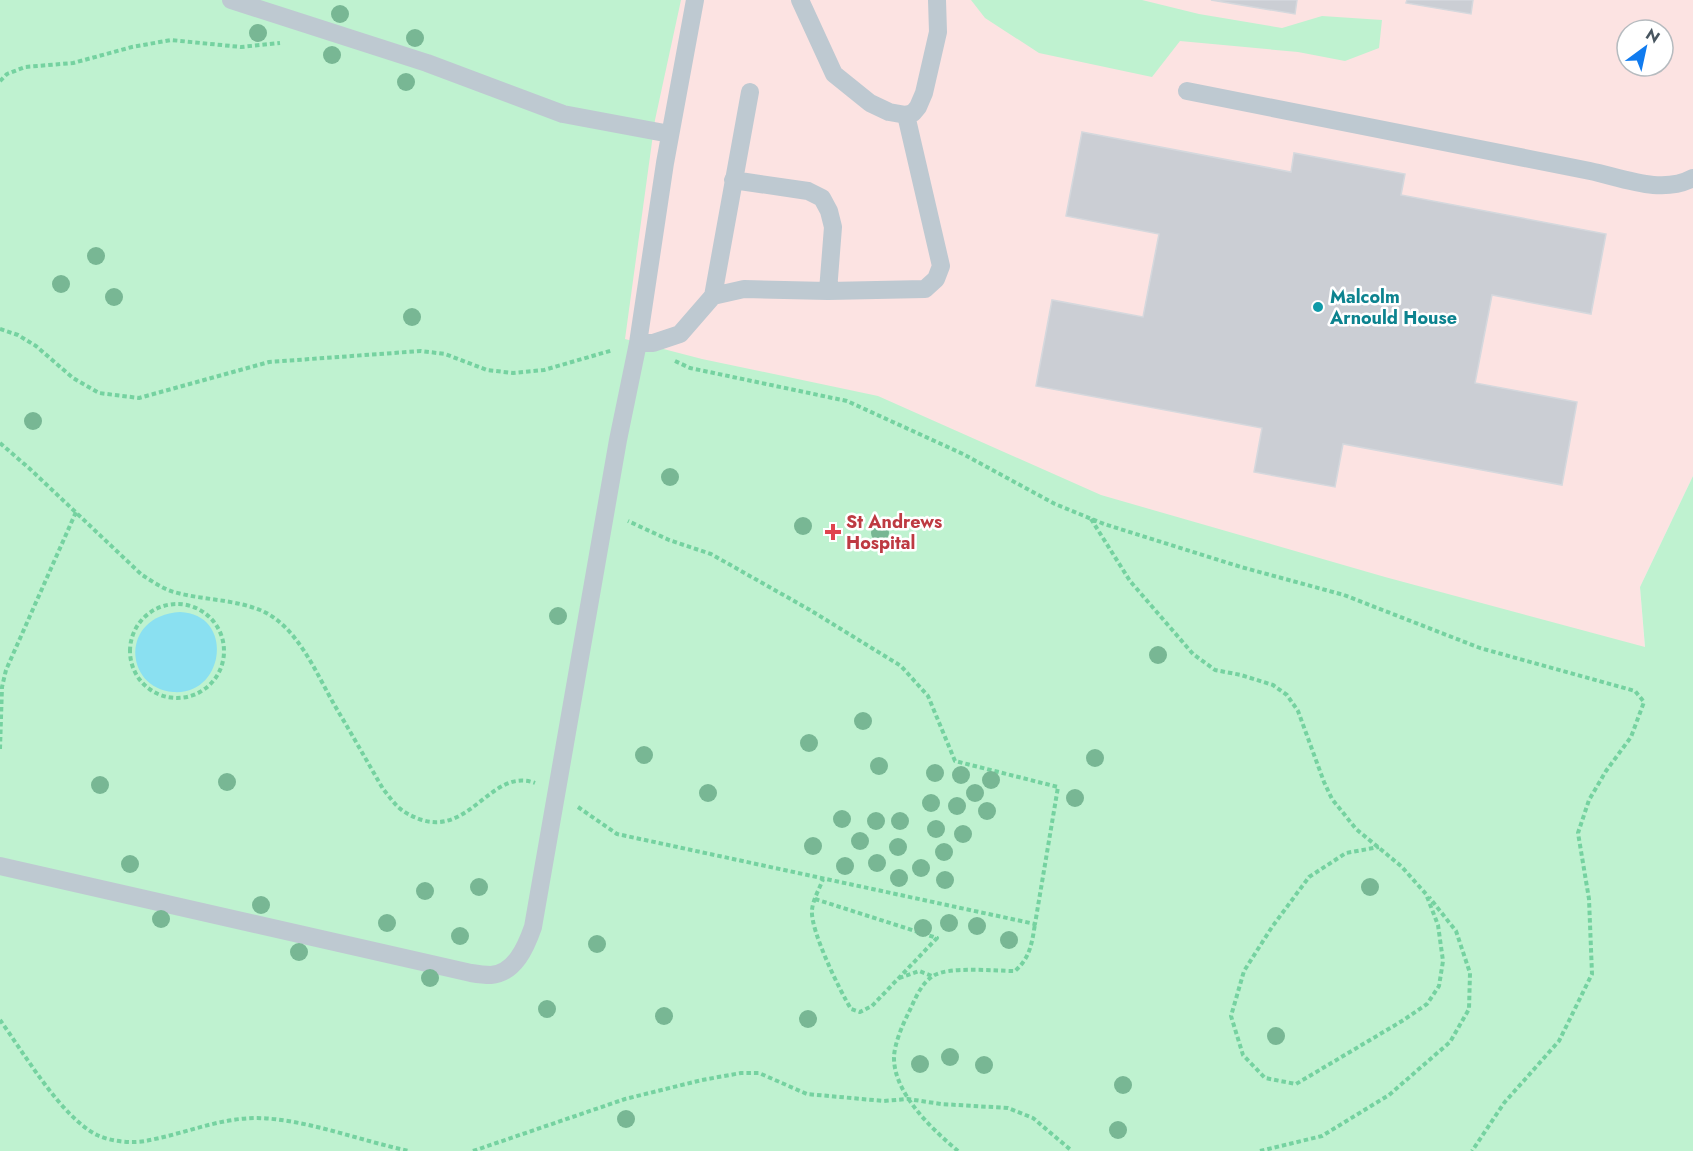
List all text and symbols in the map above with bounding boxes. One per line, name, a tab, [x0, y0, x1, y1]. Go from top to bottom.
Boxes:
north arrow	[1615, 18, 1675, 78]
text: N	[1641, 23, 1664, 49]
place label: Malcolm Arnould House	[1329, 284, 1457, 331]
marker: Malcolm Arnould House	[1311, 300, 1325, 314]
place label: St Andrews Hospital	[846, 509, 942, 556]
marker: St Andrews Hospital	[824, 523, 842, 541]

